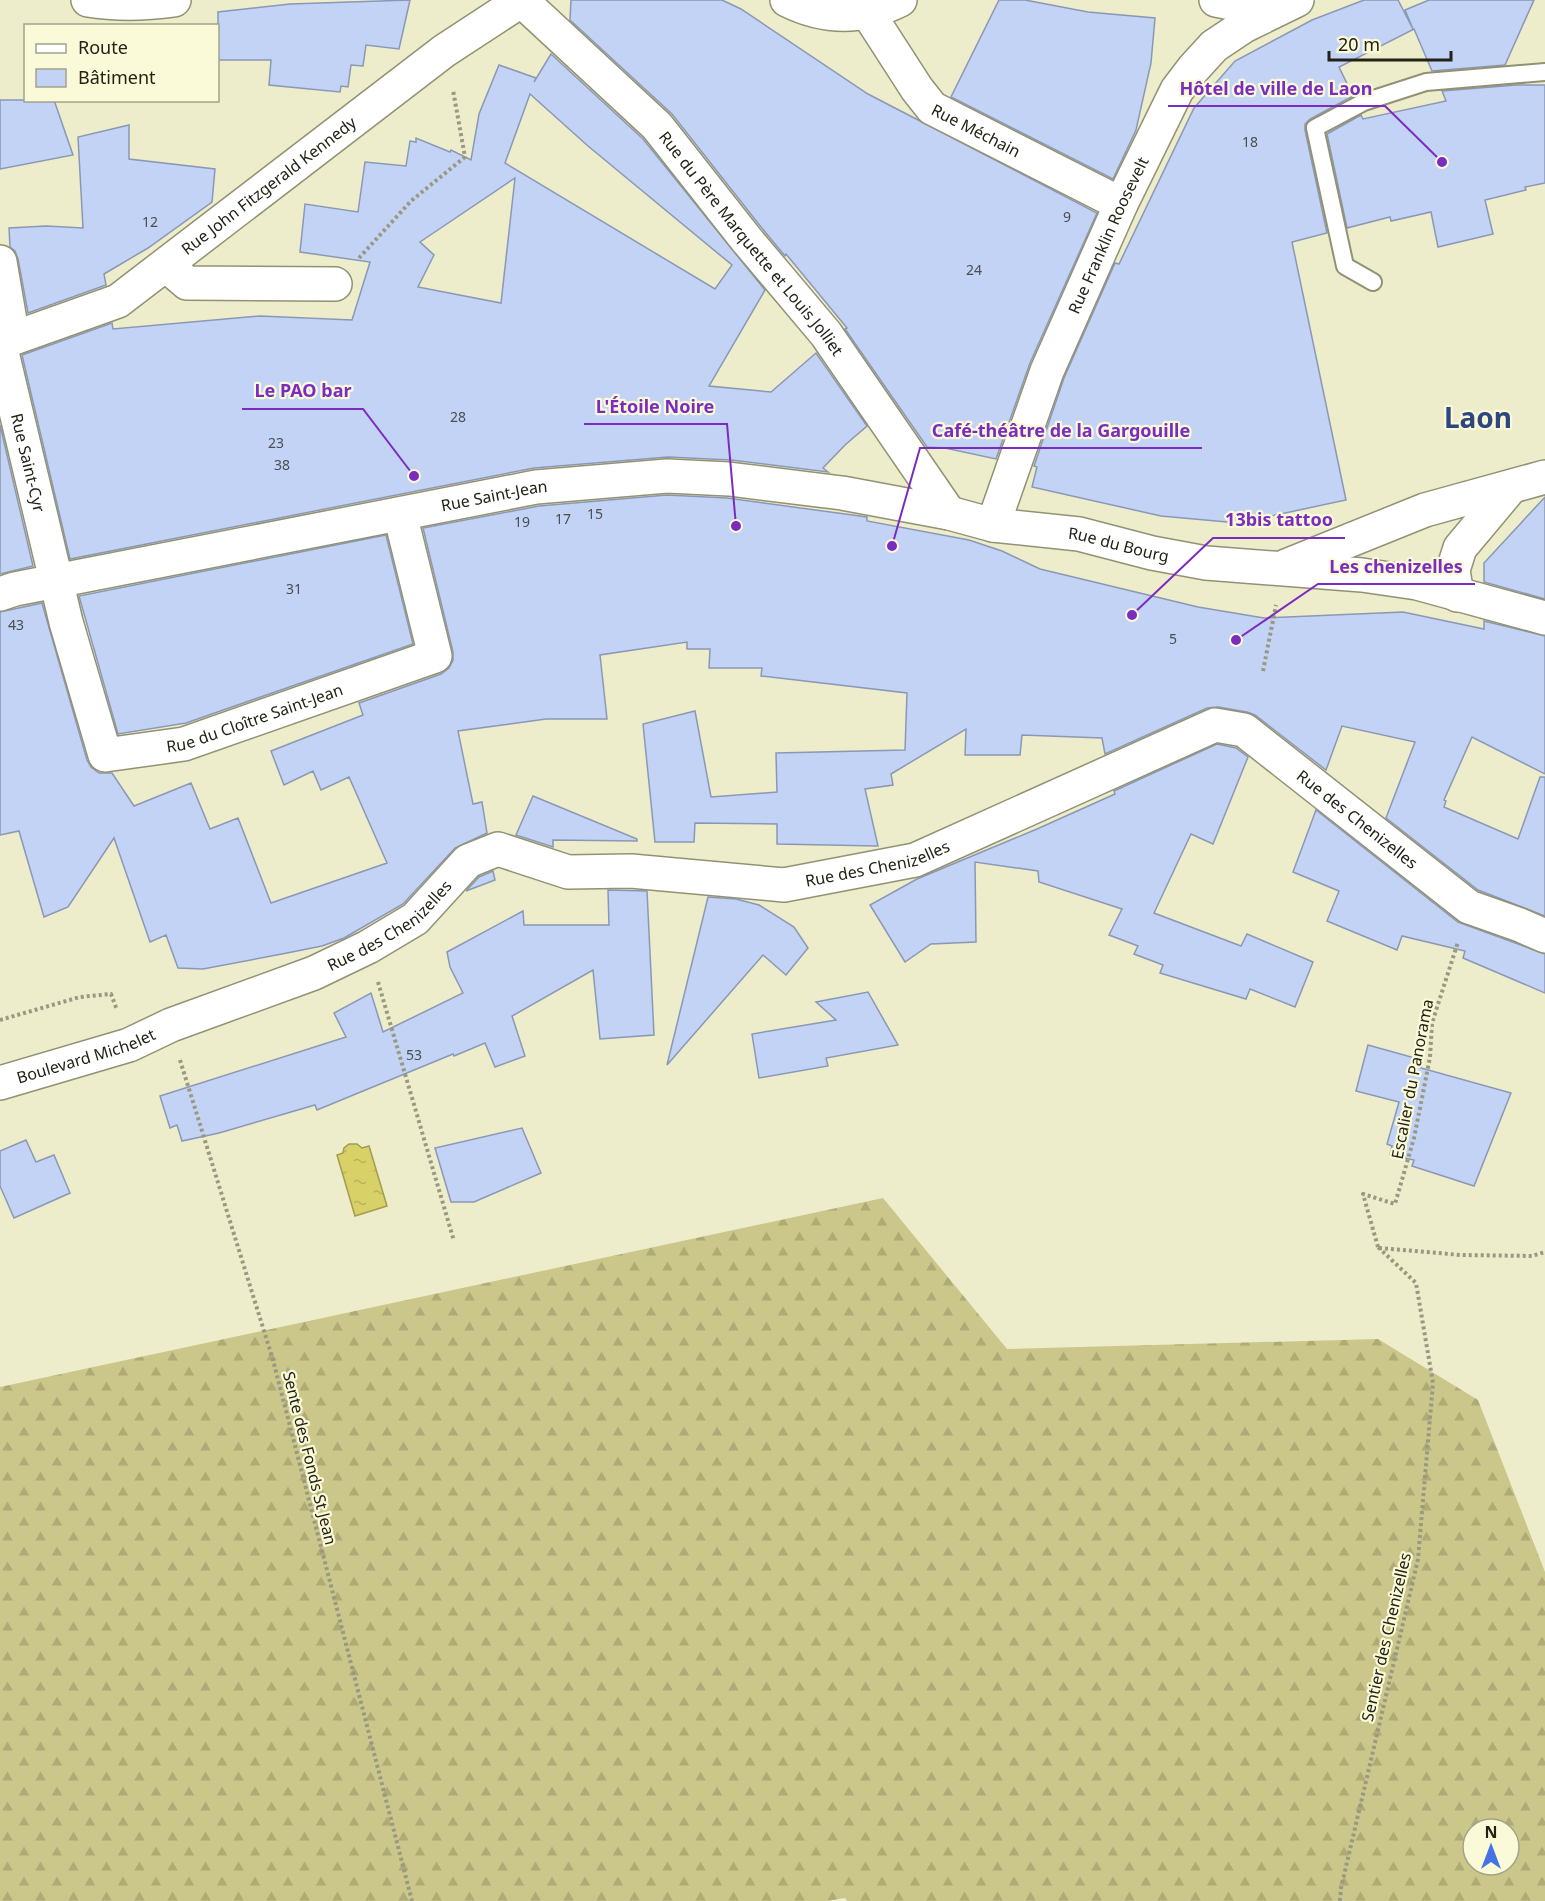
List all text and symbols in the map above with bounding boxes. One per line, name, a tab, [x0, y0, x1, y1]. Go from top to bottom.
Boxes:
legend	[24, 24, 219, 102]
scale bar	[1329, 24, 1450, 62]
text: 20 m	[1338, 32, 1380, 56]
text: Route	[78, 35, 128, 59]
text: Bâtiment	[78, 65, 156, 89]
callout: Hôtel de ville de Laon	[1168, 70, 1385, 106]
text: Hôtel de ville de Laon	[1180, 76, 1372, 100]
street label: Rue Méchain	[928, 99, 1024, 162]
street label: Rue John Fitzgerald Kennedy	[177, 111, 361, 260]
street label: Rue du Père Marquette et Louis Jolliet	[654, 126, 849, 360]
house number: 18	[1242, 132, 1258, 151]
street label: Rue Franklin Roosevelt	[1063, 153, 1154, 317]
house number: 9	[1063, 207, 1071, 226]
house number: 12	[142, 212, 158, 231]
house number: 24	[966, 260, 982, 279]
callout: Le PAO bar	[242, 373, 363, 409]
text: Le PAO bar	[255, 378, 351, 402]
callout: L'Étoile Noire	[584, 388, 727, 424]
text: L'Étoile Noire	[596, 394, 714, 418]
district label: Laon	[1444, 398, 1512, 436]
house number: 28	[450, 407, 466, 426]
street label: Rue Saint-Cyr	[6, 411, 51, 515]
callout: Café-théâtre de la Gargouille	[920, 412, 1202, 448]
text: Café-théâtre de la Gargouille	[932, 418, 1190, 442]
house number: 23	[268, 433, 284, 452]
house number: 38	[274, 455, 290, 474]
street label: Rue Saint-Jean	[439, 475, 548, 516]
callout: 13bis tattoo	[1213, 502, 1345, 538]
house number: 15	[587, 504, 603, 523]
text: 13bis tattoo	[1225, 507, 1333, 531]
house number: 17	[555, 509, 571, 528]
house number: 19	[514, 512, 530, 531]
street label: Rue du Bourg	[1067, 522, 1171, 567]
callout: Les chenizelles	[1318, 548, 1475, 584]
text: Les chenizelles	[1329, 554, 1463, 578]
house number: 31	[286, 579, 302, 598]
house number: 43	[8, 615, 24, 634]
house number: 5	[1169, 629, 1177, 648]
street label: Rue du Cloître Saint-Jean	[165, 678, 346, 757]
street label: Rue des Chenizelles	[1292, 765, 1422, 874]
street label: Rue des Chenizelles	[803, 835, 953, 892]
street label: Rue des Chenizelles	[323, 875, 456, 976]
street label: Escalier du Panorama	[1386, 997, 1438, 1161]
street label: Boulevard Michelet	[14, 1023, 159, 1089]
house number: 53	[406, 1045, 422, 1064]
street label: Sente des Fonds St Jean	[278, 1369, 342, 1547]
street label: Sentier des Chenizelles	[1356, 1550, 1416, 1724]
north arrow	[1461, 1817, 1521, 1877]
text: N	[1484, 1821, 1498, 1843]

